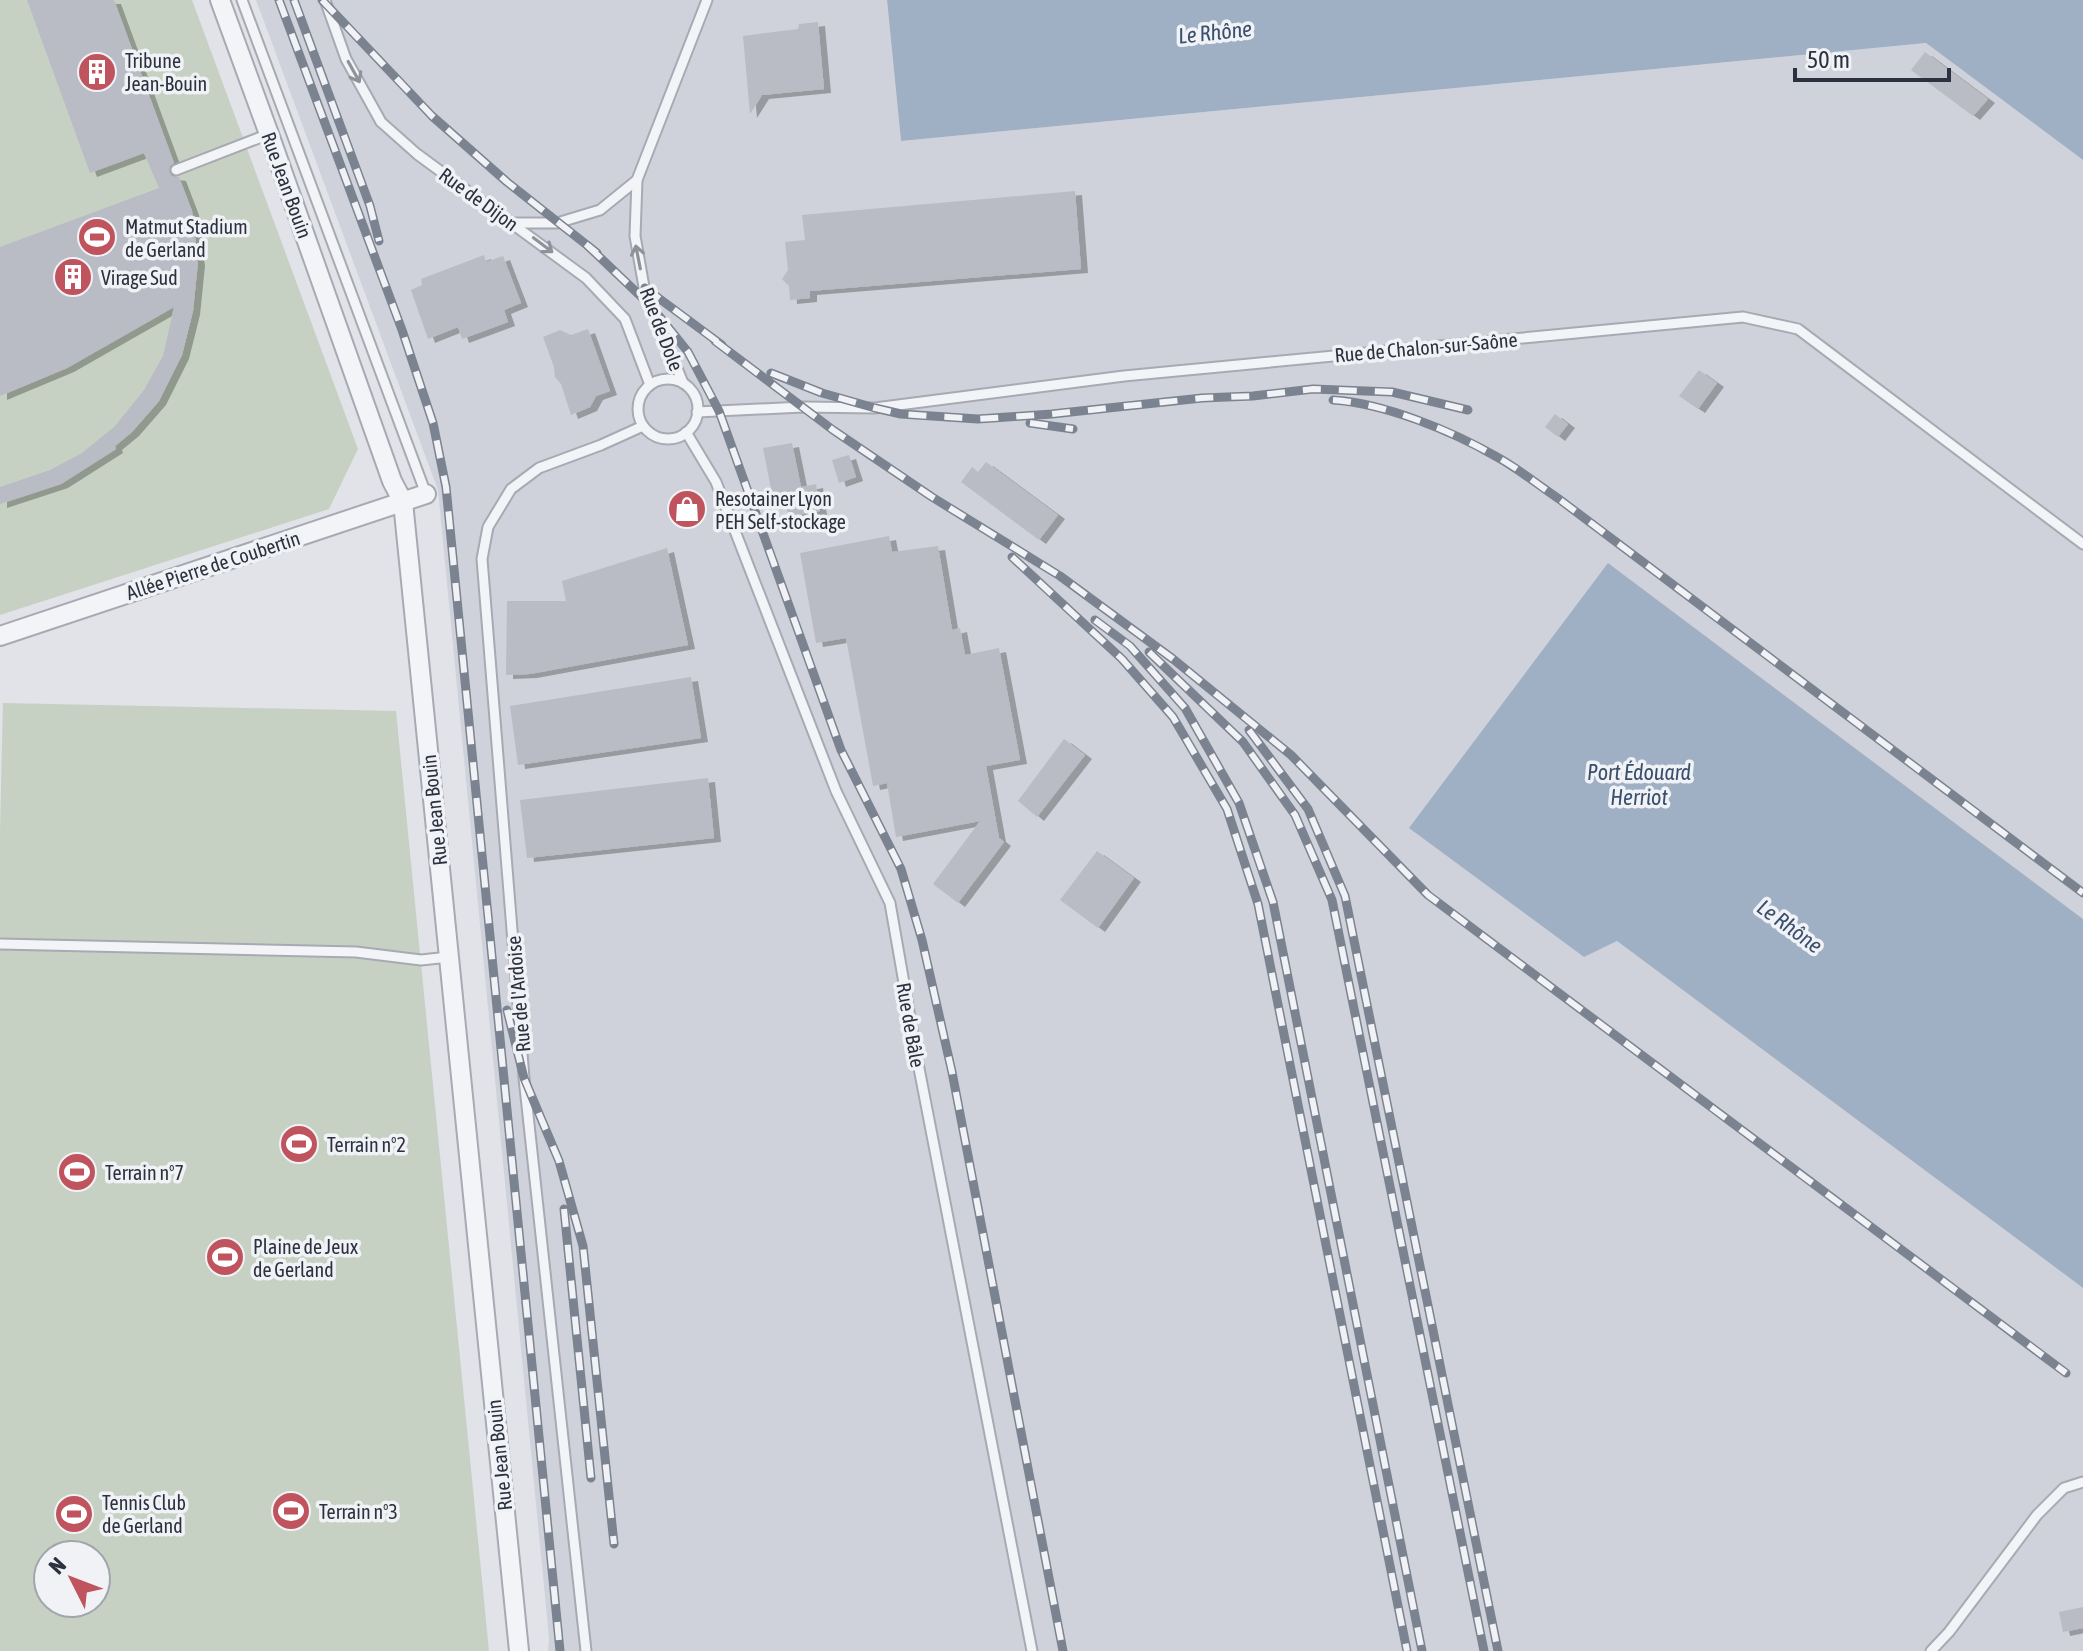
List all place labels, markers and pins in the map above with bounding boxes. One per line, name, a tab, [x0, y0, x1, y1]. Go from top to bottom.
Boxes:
place label: Tribune Jean-Bouin	[125, 49, 207, 95]
building icon: Tribune Jean-Bouin	[76, 51, 118, 93]
place label: Matmut Stadium de Gerland	[125, 215, 248, 261]
sports icon: Matmut Stadium de Gerland	[76, 216, 118, 258]
building icon: Virage Sud	[52, 256, 94, 298]
place label: Virage Sud	[101, 266, 178, 289]
place label: Resotainer Lyon PEH Self-stockage	[715, 487, 846, 533]
shop icon: Resotainer Lyon PEH Self-stockage	[666, 488, 708, 530]
sports icon: Terrain n°2	[278, 1123, 320, 1165]
place label: Terrain n°2	[327, 1133, 406, 1156]
sports icon: Terrain n°7	[56, 1151, 98, 1193]
place label: Terrain n°7	[105, 1161, 184, 1184]
place label: Plaine de Jeux de Gerland	[253, 1235, 358, 1281]
sports icon: Plaine de Jeux de Gerland	[204, 1236, 246, 1278]
sports icon: Terrain n°3	[270, 1490, 312, 1532]
place label: Tennis Club de Gerland	[102, 1491, 186, 1537]
sports icon: Tennis Club de Gerland	[53, 1493, 95, 1535]
place label: Terrain n°3	[319, 1500, 398, 1523]

